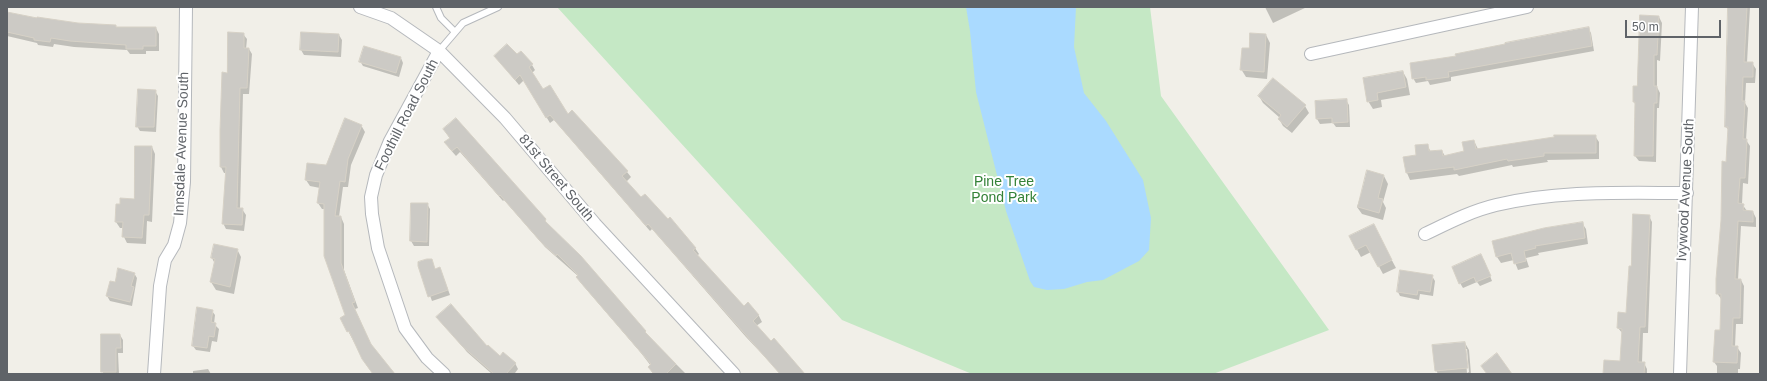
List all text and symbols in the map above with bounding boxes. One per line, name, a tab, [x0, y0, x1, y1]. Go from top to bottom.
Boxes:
scale bar	[1627, 12, 1723, 38]
text: 50 m	[1632, 20, 1659, 34]
street label: Foothill Road South	[372, 56, 442, 174]
street label: Innsdale Avenue South	[171, 71, 193, 217]
street label: Ivywood Avenue South	[1674, 118, 1698, 262]
street label: 81st Street South	[515, 131, 597, 225]
park label: Pine Tree Pond Park	[971, 174, 1037, 206]

